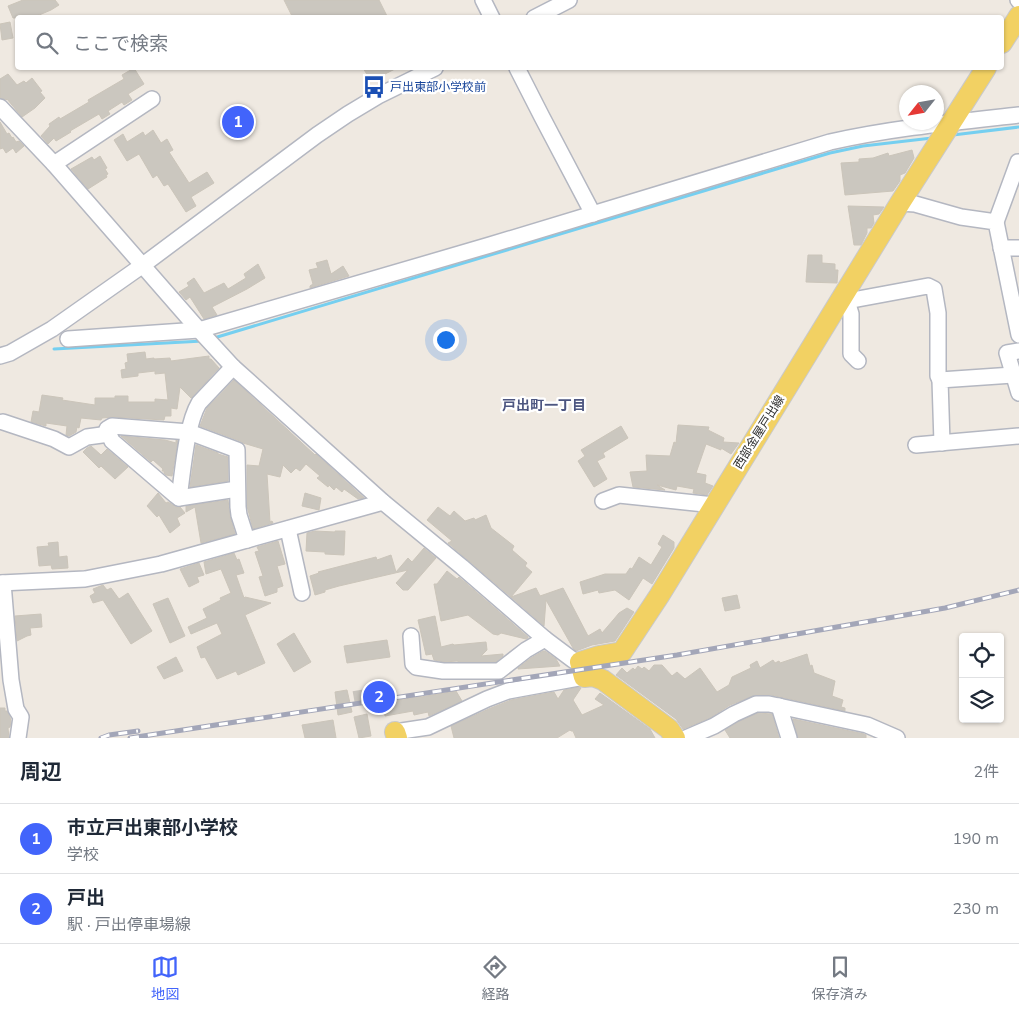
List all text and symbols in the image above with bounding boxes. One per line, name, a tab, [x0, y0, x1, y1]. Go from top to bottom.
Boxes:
search box	[15, 15, 1004, 70]
icon: search	[33, 29, 61, 57]
text: ここで検索	[73, 31, 168, 57]
bus stop icon: 戸出東部小学校前	[361, 74, 387, 100]
place label: 戸出東部小学校前	[390, 79, 486, 95]
north arrow	[899, 85, 944, 130]
pin: 1	[222, 103, 254, 141]
your location	[433, 327, 459, 353]
street label: 西部金屋戸出線	[730, 392, 788, 472]
district label: 戸出町一丁目	[502, 396, 586, 415]
map controls	[959, 633, 1004, 723]
button: locate	[959, 633, 1004, 678]
pin: 2	[363, 678, 395, 716]
button: layers	[959, 678, 1004, 723]
text: 周辺	[20, 758, 62, 786]
text: 2件	[973, 761, 999, 783]
text: 市立戸出東部小学校	[67, 815, 238, 841]
text: 1	[31, 828, 41, 850]
text: 190 m	[952, 828, 999, 850]
text: 学校	[67, 844, 99, 866]
text: 戸出	[67, 885, 105, 911]
text: 2	[31, 898, 41, 920]
text: 230 m	[952, 898, 999, 920]
text: 駅 · 戸出停車場線	[67, 914, 191, 936]
tab: 地図	[151, 953, 179, 1004]
tab: 経路	[481, 953, 509, 1004]
tab: 保存済み	[812, 953, 868, 1004]

